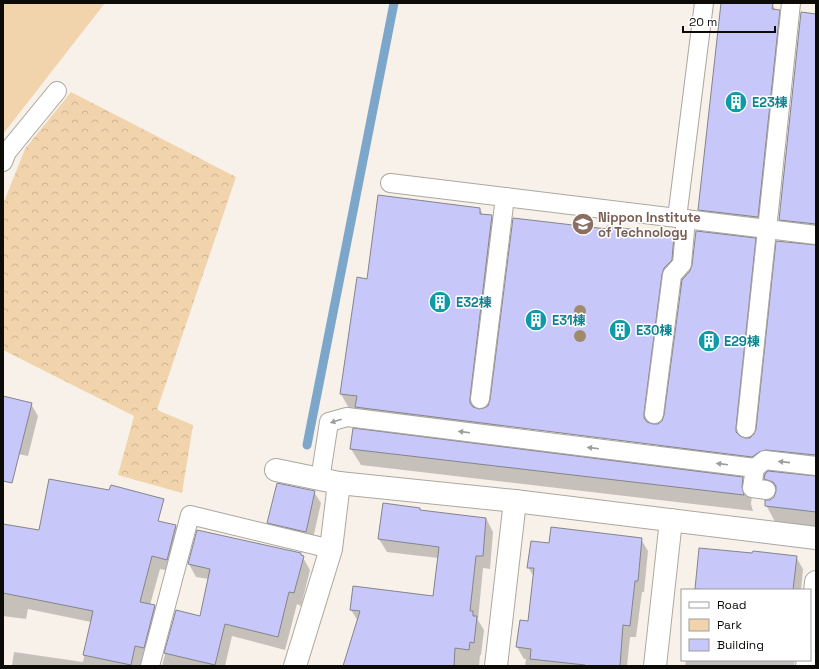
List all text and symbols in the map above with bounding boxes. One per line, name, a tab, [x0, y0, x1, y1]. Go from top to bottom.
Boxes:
scale bar	[683, 8, 775, 34]
text: 20 m	[689, 14, 717, 30]
building icon: E23棟	[723, 89, 749, 115]
place label: E23棟	[752, 94, 788, 111]
place label: Nippon Institute of Technology	[598, 209, 701, 241]
school or university icon: Nippon Institute of Technology	[570, 211, 596, 237]
building icon: E32棟	[427, 289, 453, 315]
place label: E32棟	[456, 294, 492, 311]
building icon: E31棟	[523, 307, 549, 333]
place label: E31棟	[552, 312, 586, 329]
building icon: E30棟	[607, 317, 633, 343]
place label: E30棟	[636, 322, 673, 339]
building icon: E29棟	[696, 328, 722, 354]
place label: E29棟	[724, 333, 760, 350]
one-way arrow	[329, 418, 341, 424]
one-way arrow	[458, 429, 470, 435]
one-way arrow	[587, 445, 599, 451]
one-way arrow	[778, 459, 790, 465]
one-way arrow	[716, 461, 728, 467]
legend	[681, 589, 811, 661]
text: Road	[717, 597, 746, 613]
text: Park	[717, 617, 742, 633]
text: Building	[717, 637, 764, 653]

